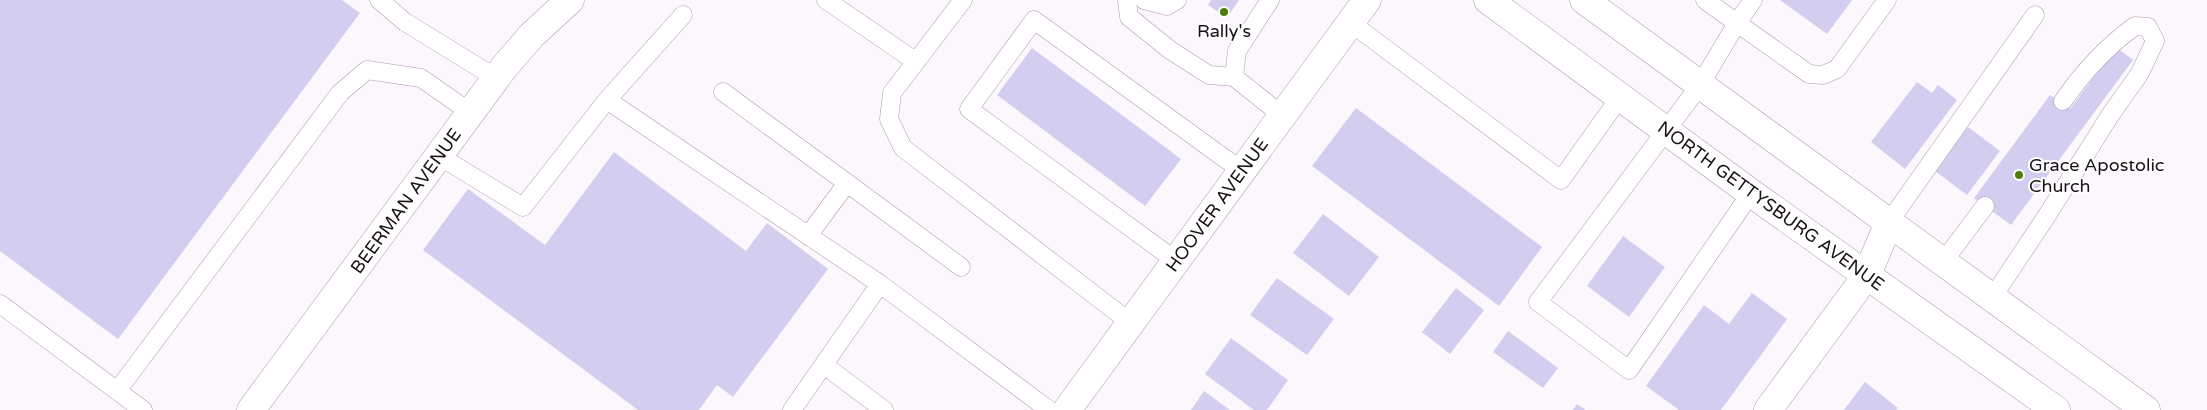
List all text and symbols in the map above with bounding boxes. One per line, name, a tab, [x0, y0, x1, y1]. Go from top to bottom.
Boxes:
marker: Rally's	[1218, 6, 1230, 18]
place label: Rally's	[1197, 20, 1251, 42]
street label: NORTH GETTYSBURG AVENUE	[1653, 116, 1889, 296]
street label: BEERMAN AVENUE	[346, 124, 466, 278]
street label: HOOVER AVENUE	[1161, 134, 1273, 276]
place label: Grace Apostolic Church	[2029, 154, 2164, 197]
marker: Grace Apostolic Church	[2013, 169, 2025, 181]

